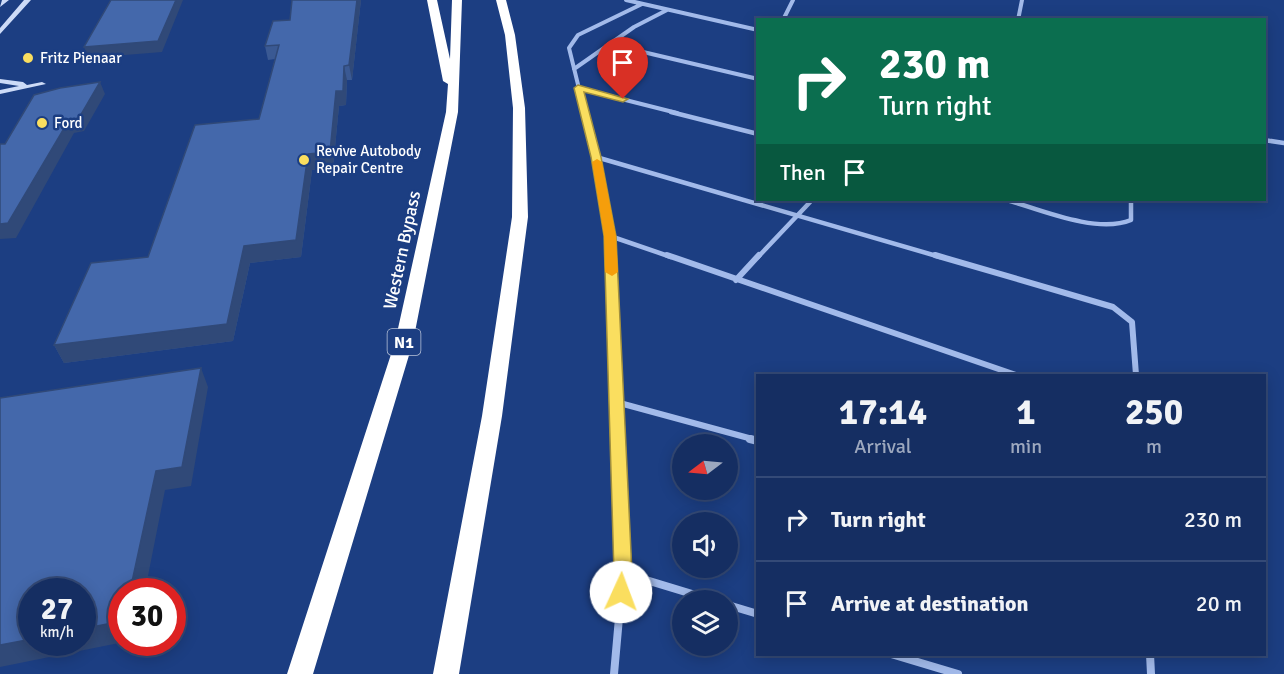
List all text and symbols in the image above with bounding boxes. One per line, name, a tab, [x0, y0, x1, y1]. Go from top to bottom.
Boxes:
pin	[597, 37, 648, 99]
text: 230 m	[879, 39, 990, 90]
icon: right	[780, 42, 858, 120]
icon: arrive	[606, 46, 639, 79]
place label: Fritz Pienaar	[40, 49, 122, 67]
marker: Fritz Pienaar	[21, 51, 35, 65]
text: Turn right	[879, 90, 992, 123]
place label: Ford	[54, 114, 83, 132]
marker: Ford	[35, 116, 49, 130]
place label: Revive Autobody Repair Centre	[316, 142, 421, 177]
marker: Revive Autobody Repair Centre	[297, 153, 311, 167]
icon: arrive	[838, 156, 871, 189]
text: Then	[780, 159, 826, 186]
street label: Western Bypass	[379, 189, 425, 311]
road number: N1	[388, 329, 420, 355]
text: 17:14	[839, 390, 927, 435]
text: 1	[1016, 390, 1036, 435]
text: 250	[1125, 390, 1183, 435]
north arrow	[672, 434, 738, 500]
map controls	[672, 434, 738, 656]
text: Arrival	[854, 434, 912, 459]
text: min	[1010, 434, 1042, 459]
text: m	[1146, 434, 1162, 459]
icon: right	[780, 503, 813, 536]
text: Turn right	[831, 506, 926, 533]
text: 230 m	[1184, 506, 1242, 533]
button: sound	[672, 512, 738, 578]
position arrow	[589, 560, 653, 624]
speed limit sign: 30	[108, 578, 186, 656]
icon: arrive	[780, 587, 813, 620]
button: layers	[672, 590, 738, 656]
text: Arrive at destination	[831, 590, 1028, 617]
text: 20 m	[1196, 590, 1242, 617]
text: 27	[41, 591, 73, 628]
text: km/h	[40, 623, 74, 641]

